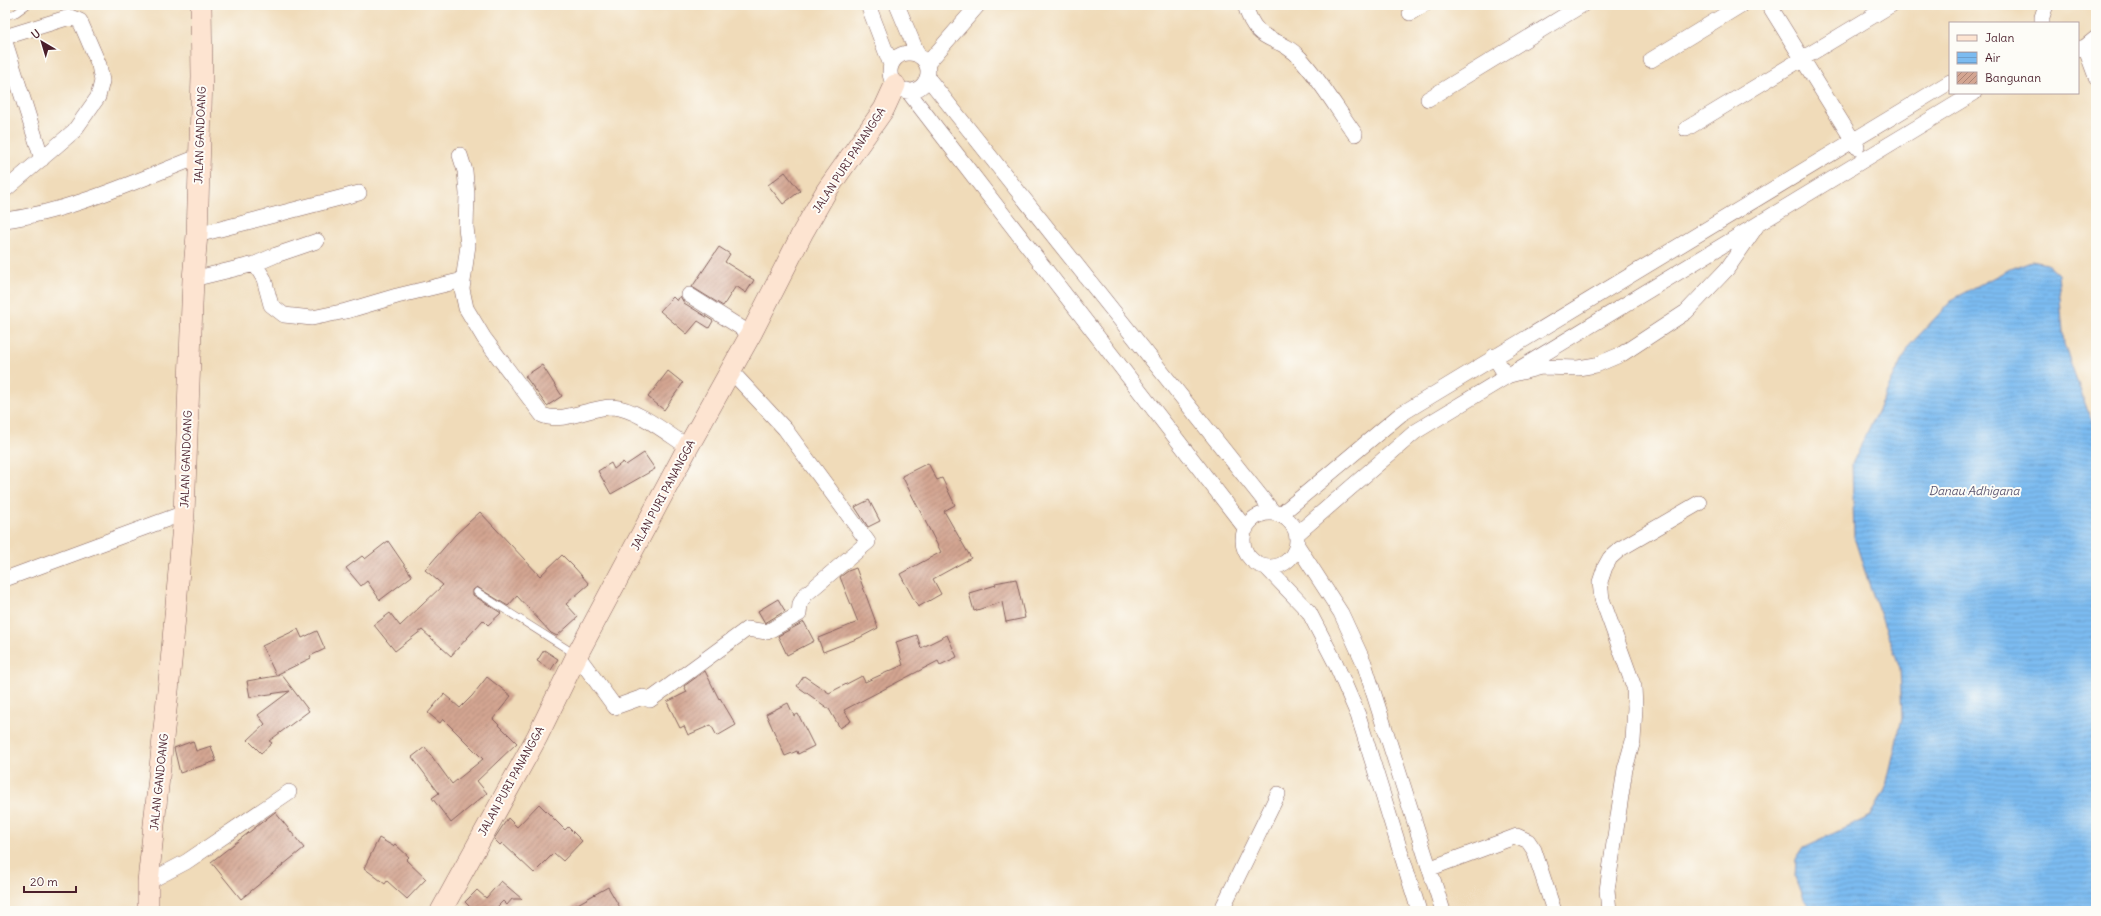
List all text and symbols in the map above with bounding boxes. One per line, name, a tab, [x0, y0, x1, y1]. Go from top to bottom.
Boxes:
north arrow	[22, 22, 62, 62]
legend	[1949, 22, 2079, 94]
text: U	[29, 26, 43, 42]
text: Jalan	[1985, 30, 2014, 45]
text: Air	[1985, 50, 2000, 65]
text: Bangunan	[1985, 70, 2041, 85]
street label: JALAN GANDOANG	[191, 86, 209, 184]
street label: JALAN PURI PANANGGA	[810, 105, 888, 215]
street label: JALAN GANDOANG	[177, 410, 195, 508]
street label: JALAN PURI PANANGGA	[628, 437, 698, 553]
water label: Danau Adhigana	[1929, 483, 2020, 498]
street label: JALAN PURI PANANGGA	[475, 724, 547, 838]
street label: JALAN GANDOANG	[147, 733, 171, 831]
scale bar	[24, 868, 76, 894]
text: 20 m	[30, 874, 58, 889]

